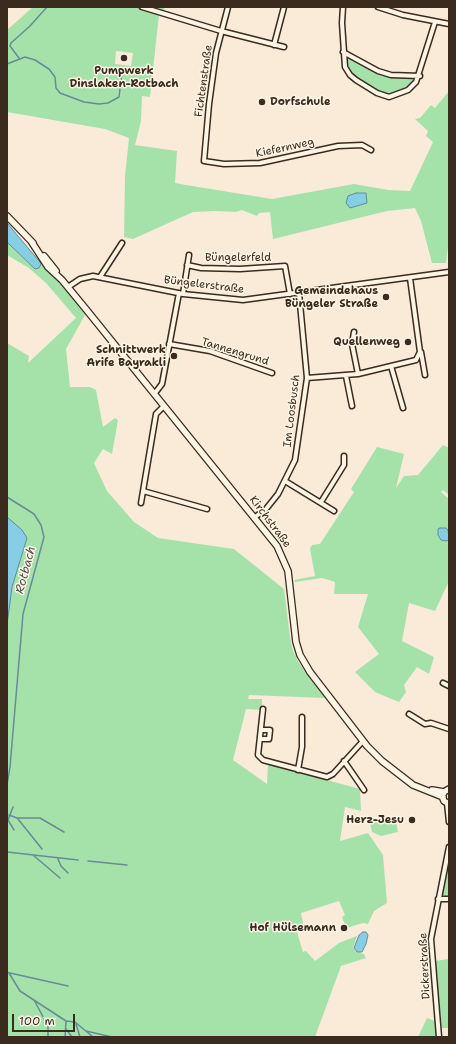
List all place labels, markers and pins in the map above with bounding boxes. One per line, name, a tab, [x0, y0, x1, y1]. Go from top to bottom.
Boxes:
marker: Pumpwerk Dinslaken-Rotbach	[119, 53, 129, 63]
place label: Pumpwerk Dinslaken-Rotbach	[70, 64, 178, 90]
place label: Dorfschule	[270, 95, 331, 109]
marker: Dorfschule	[257, 97, 267, 107]
place label: Gemeindehaus Büngeler Straße	[285, 284, 378, 310]
marker: Gemeindehaus Büngeler Straße	[381, 292, 391, 302]
place label: Quellenweg	[333, 335, 400, 349]
marker: Quellenweg	[403, 337, 413, 347]
place label: Schnittwerk Arife Bayrakli	[87, 343, 166, 369]
marker: Schnittwerk Arife Bayrakli	[169, 351, 179, 361]
place label: Herz-Jesu	[346, 813, 404, 827]
marker: Herz-Jesu	[407, 815, 417, 825]
place label: Hof Hülsemann	[250, 921, 336, 935]
marker: Hof Hülsemann	[339, 923, 349, 933]

